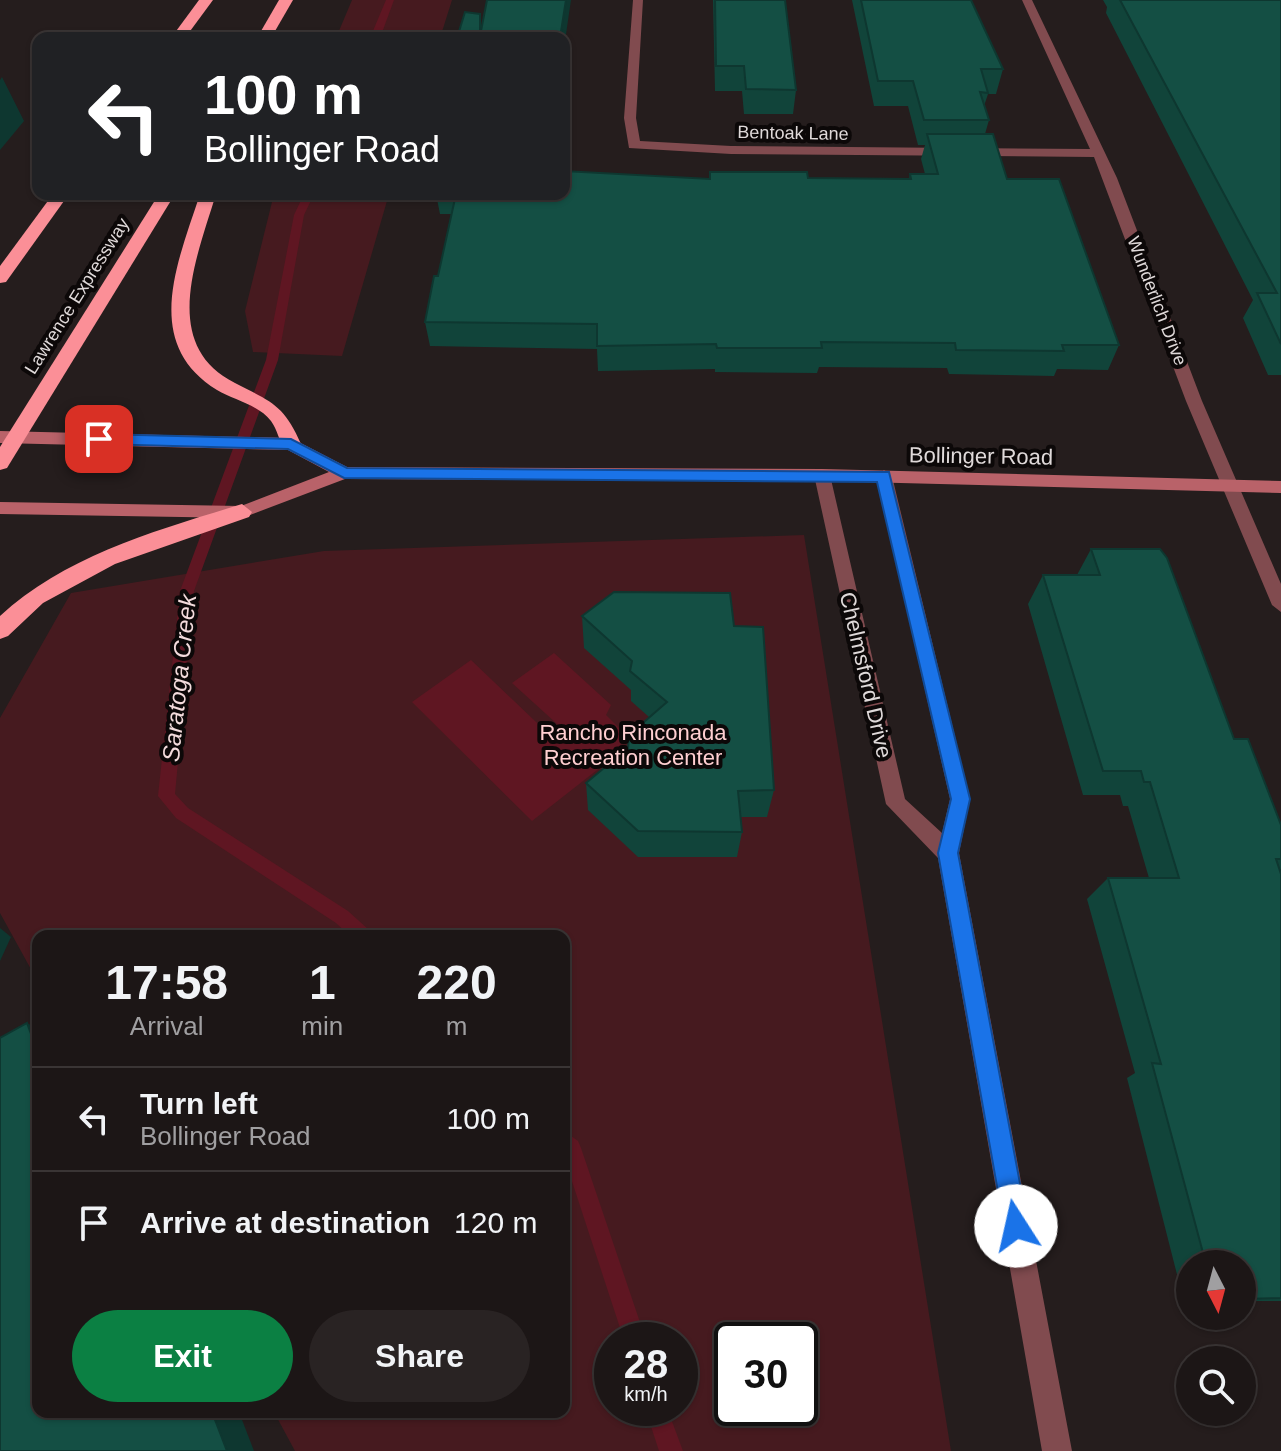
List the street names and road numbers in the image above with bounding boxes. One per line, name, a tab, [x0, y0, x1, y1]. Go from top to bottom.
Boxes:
street label: Bentoak Lane	[737, 122, 849, 144]
street label: Lawrence Expressway	[21, 214, 133, 378]
street label: Wunderlich Drive	[1123, 234, 1191, 368]
street label: Bollinger Road	[909, 442, 1053, 470]
street label: Chelmsford Drive	[835, 589, 897, 761]

